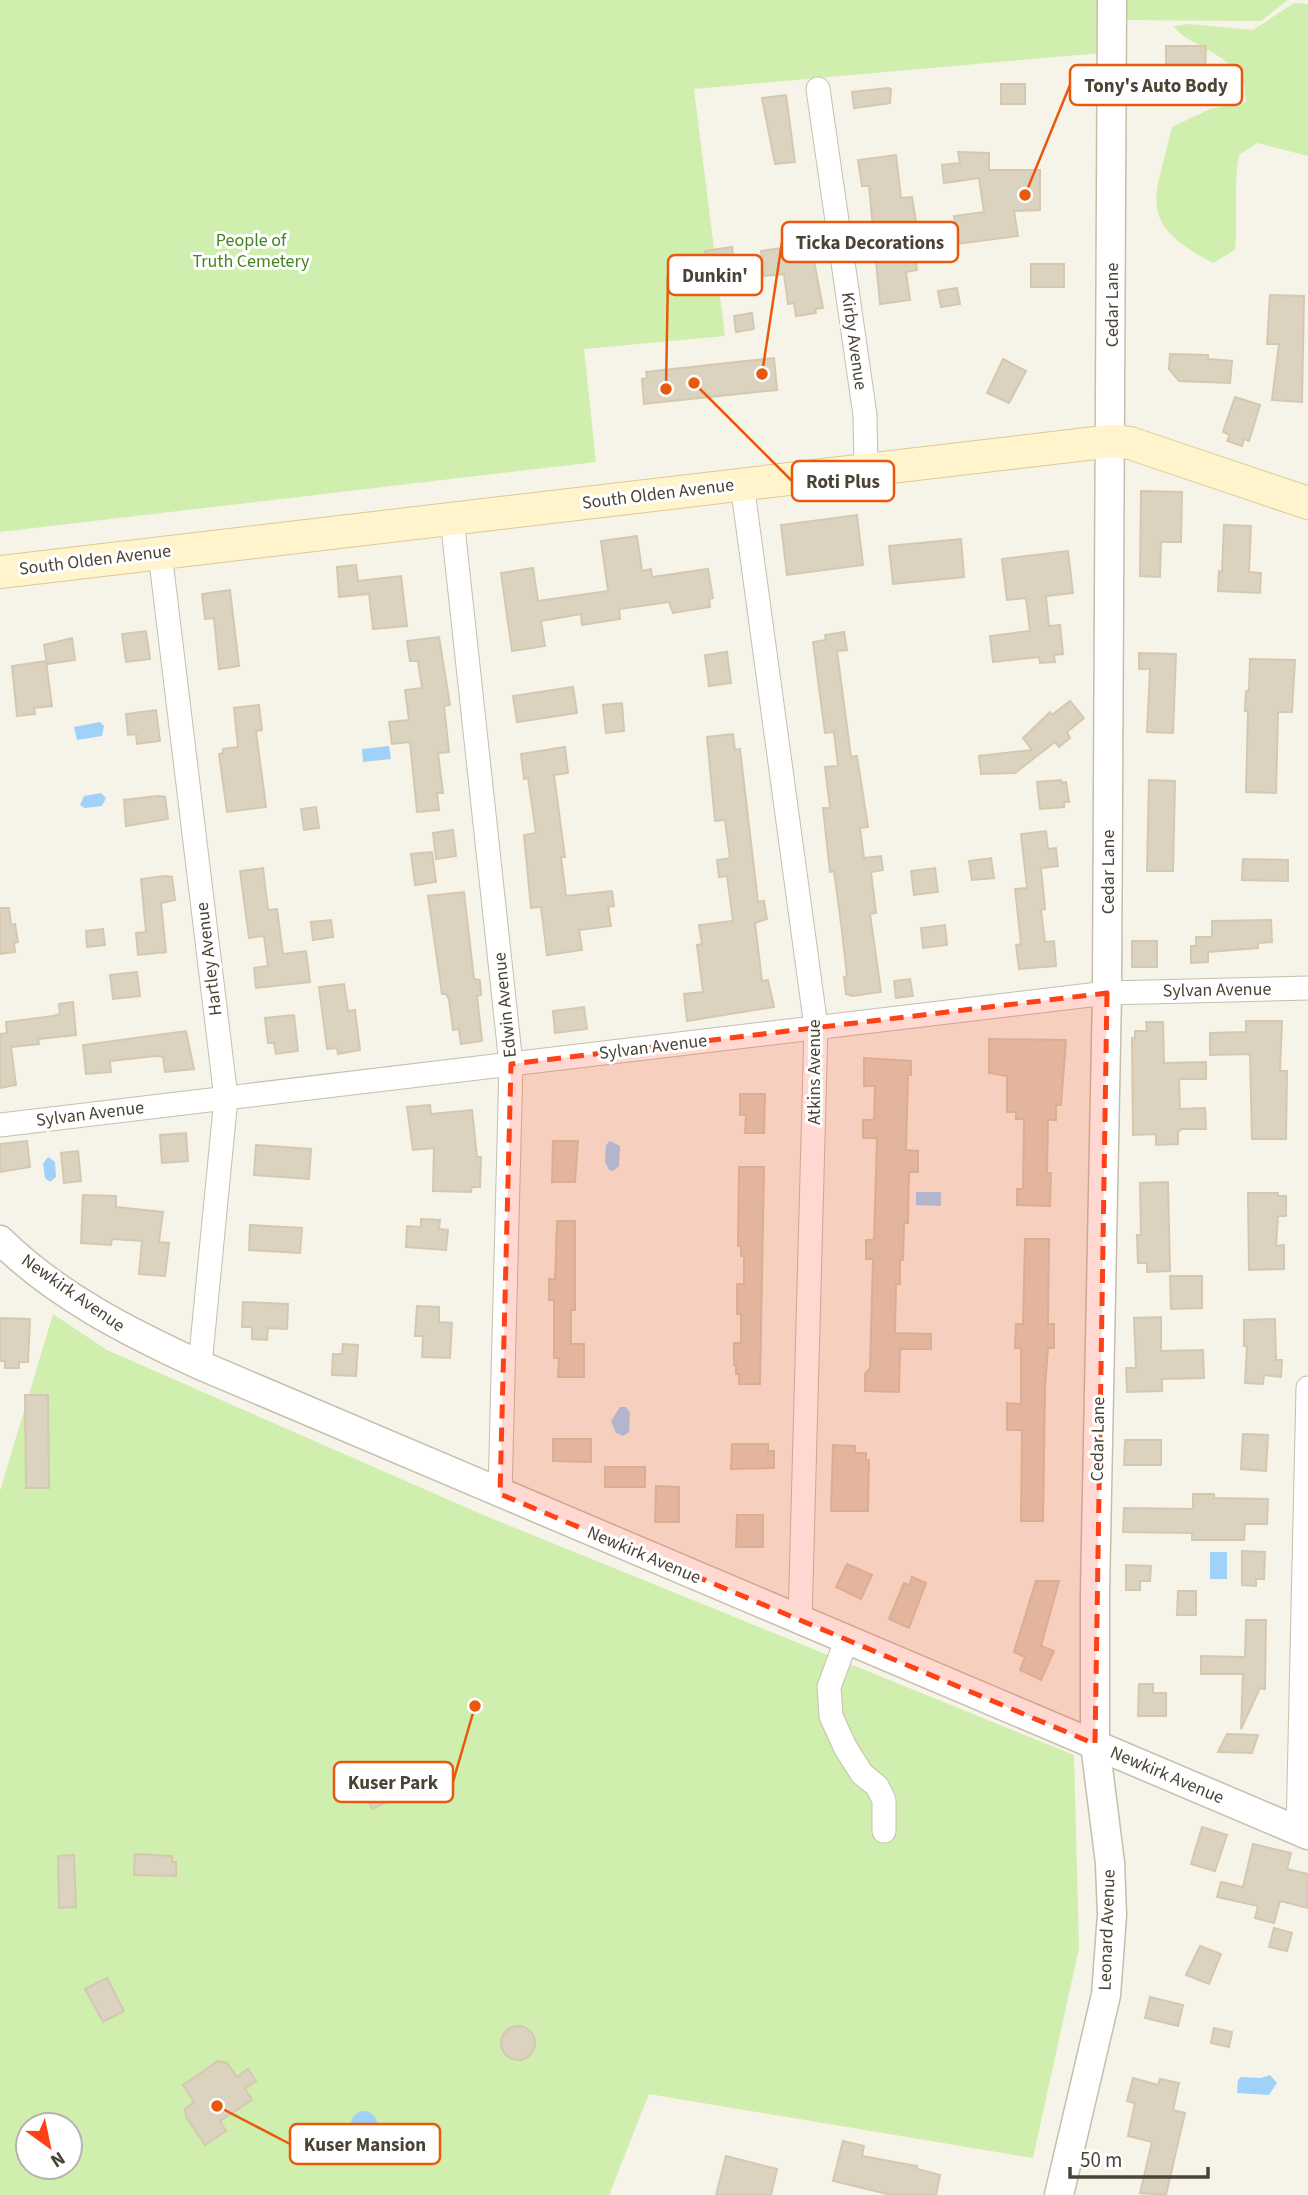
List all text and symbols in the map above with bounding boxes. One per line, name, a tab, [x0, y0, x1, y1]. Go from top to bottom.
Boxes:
callout: Tony's Auto Body	[1070, 65, 1242, 105]
text: Tony's Auto Body	[1084, 73, 1228, 100]
callout: Ticka Decorations	[782, 222, 958, 262]
park label: People of Truth Cemetery	[192, 228, 310, 274]
text: Ticka Decorations	[796, 230, 944, 257]
callout: Dunkin'	[668, 255, 762, 295]
text: Dunkin'	[682, 263, 748, 290]
street label: Cedar Lane	[1100, 263, 1125, 347]
street label: Kirby Avenue	[835, 291, 873, 392]
callout: Roti Plus	[792, 461, 894, 501]
text: Roti Plus	[806, 469, 880, 496]
street label: South Olden Avenue	[581, 472, 736, 516]
street label: South Olden Avenue	[18, 538, 173, 582]
street label: Cedar Lane	[1096, 830, 1121, 914]
street label: Hartley Avenue	[190, 901, 228, 1017]
street label: Edwin Avenue	[487, 951, 523, 1059]
street label: Sylvan Avenue	[1162, 977, 1272, 1003]
street label: Atkins Avenue	[802, 1019, 827, 1125]
street label: Sylvan Avenue	[598, 1028, 709, 1066]
street label: Sylvan Avenue	[35, 1095, 146, 1133]
street label: Newkirk Avenue	[16, 1248, 130, 1338]
street label: Cedar Lane	[1085, 1396, 1111, 1482]
street label: Newkirk Avenue	[583, 1520, 705, 1590]
street label: Newkirk Avenue	[1106, 1740, 1228, 1810]
callout: Kuser Park	[334, 1762, 453, 1802]
text: Kuser Park	[348, 1770, 439, 1797]
street label: Leonard Avenue	[1092, 1869, 1122, 1991]
north arrow	[14, 2111, 84, 2181]
callout: Kuser Mansion	[290, 2124, 440, 2164]
text: Kuser Mansion	[304, 2132, 426, 2159]
scale bar	[1070, 2136, 1208, 2180]
text: N	[45, 2144, 70, 2174]
text: 50 m	[1080, 2145, 1122, 2175]

